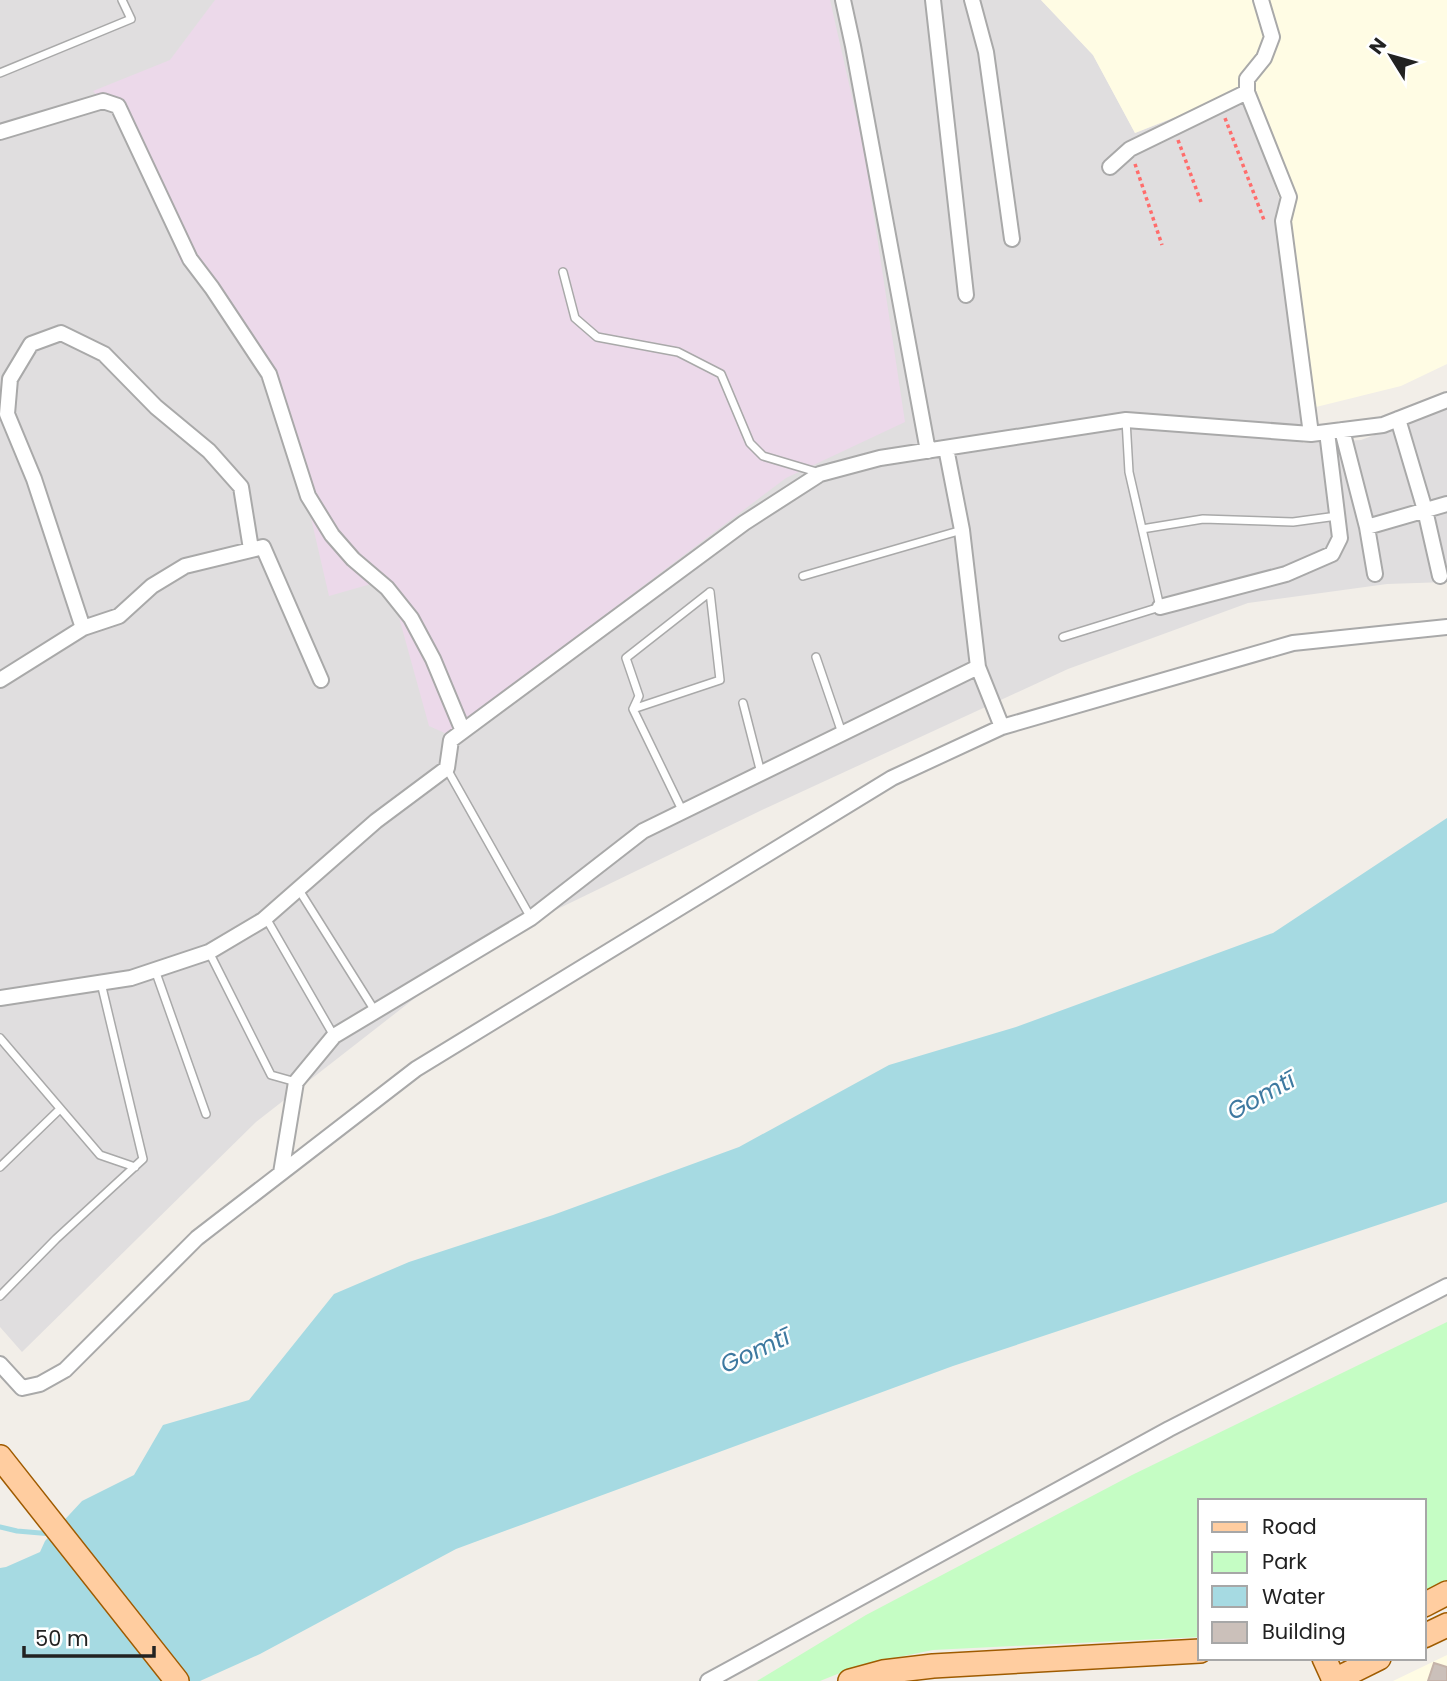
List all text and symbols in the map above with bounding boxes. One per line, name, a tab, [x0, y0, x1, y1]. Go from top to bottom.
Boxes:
north arrow	[1356, 21, 1426, 91]
text: N	[1363, 32, 1393, 60]
water label: Gomtī	[1221, 1062, 1304, 1128]
water label: Gomtī	[715, 1319, 798, 1381]
legend	[1198, 1499, 1426, 1660]
text: Road	[1262, 1512, 1317, 1541]
text: Park	[1262, 1547, 1307, 1576]
text: Water	[1262, 1582, 1325, 1611]
scale bar	[24, 1614, 154, 1658]
text: Building	[1262, 1617, 1346, 1646]
text: 50 m	[35, 1624, 89, 1653]

